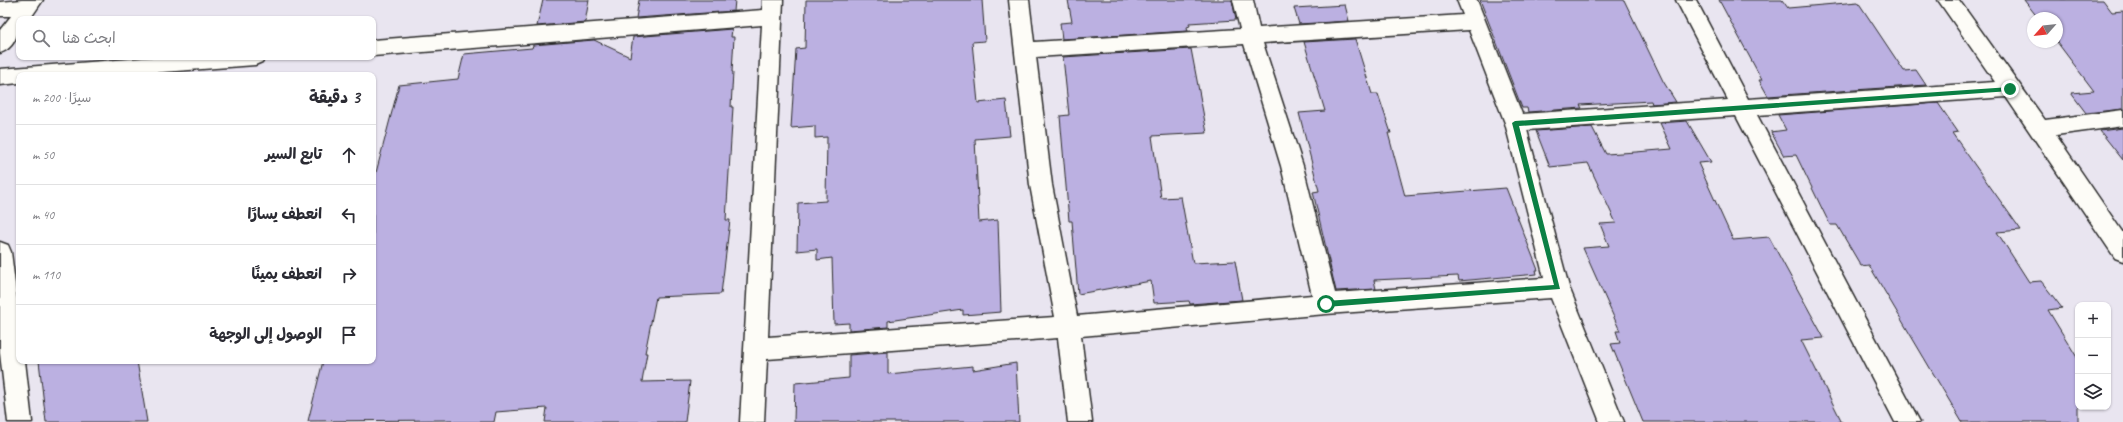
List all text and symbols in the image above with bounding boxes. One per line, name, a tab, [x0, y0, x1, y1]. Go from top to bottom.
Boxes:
north arrow	[2027, 12, 2063, 48]
search box	[16, 16, 376, 60]
icon: search	[30, 27, 52, 49]
text: ابحث هنا	[62, 29, 116, 48]
route end	[2001, 80, 2019, 98]
text: 3 دقيقة	[309, 87, 360, 108]
text: سيرًا · 200 m	[32, 90, 91, 106]
icon: ahead	[338, 144, 360, 166]
text: تابع السير	[265, 145, 322, 164]
text: 50 m	[32, 147, 54, 163]
icon: left	[338, 204, 360, 226]
text: انعطف يسارًا	[247, 205, 322, 224]
text: 40 m	[32, 207, 54, 223]
icon: right	[338, 264, 360, 286]
text: انعطف يمينًا	[251, 265, 322, 284]
text: 110 m	[32, 267, 60, 283]
route start	[1317, 295, 1335, 313]
map controls	[2075, 302, 2111, 410]
button: +	[2075, 302, 2111, 338]
icon: arrive	[338, 324, 360, 346]
text: الوصول إلى الوجهة	[209, 325, 322, 344]
button: −	[2075, 338, 2111, 374]
button: layers	[2075, 374, 2111, 410]

